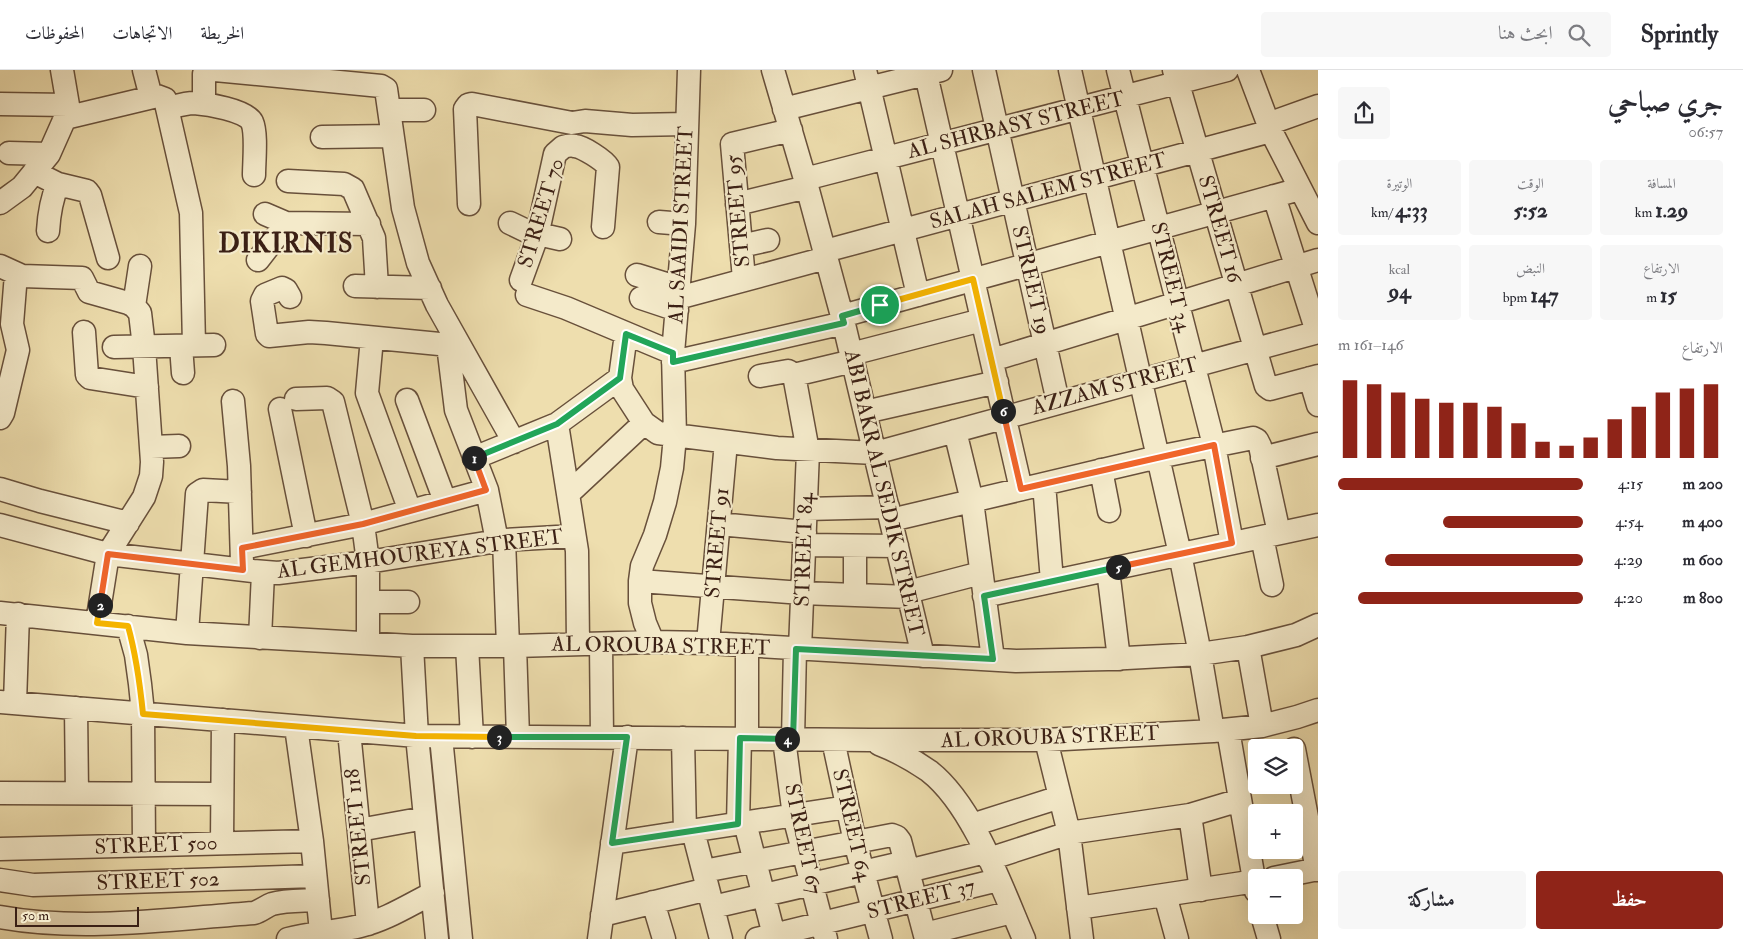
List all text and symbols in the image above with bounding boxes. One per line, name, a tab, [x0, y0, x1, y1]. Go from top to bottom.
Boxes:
search box	[1261, 12, 1611, 57]
text: Sprintly	[1641, 19, 1718, 50]
text: ابحث هنا	[1498, 21, 1553, 45]
icon: search	[1565, 21, 1593, 49]
text: المحفوظات	[25, 22, 84, 45]
text: الاتجاهات	[112, 22, 172, 45]
text: الخريطة	[200, 22, 244, 45]
street label: AL SHRBASY STREET	[904, 85, 1128, 165]
text: جري صباحي	[1608, 85, 1723, 120]
button: share	[1338, 87, 1390, 139]
text: 06:57	[1688, 122, 1723, 142]
street label: AL SAAIDI STREET	[662, 125, 700, 325]
street label: SALAH SALEM STREET	[927, 146, 1170, 236]
street label: STREET 95	[720, 153, 756, 268]
street label: STREET 70	[512, 155, 570, 271]
street label: STREET 16	[1192, 172, 1249, 287]
text: الوتيرة	[1387, 175, 1412, 192]
text: الوقت	[1517, 175, 1544, 192]
text: المسافة	[1647, 175, 1676, 192]
text: 4:33	[1395, 197, 1428, 224]
text: 5:52	[1513, 197, 1548, 224]
text: 1.29	[1655, 197, 1688, 224]
text: /km	[1371, 204, 1395, 221]
text: km	[1635, 204, 1655, 221]
street label: STREET 34	[1144, 219, 1198, 336]
street label: STREET 19	[1005, 223, 1057, 337]
district label: DIKIRNIS	[219, 228, 353, 260]
text: النبض	[1516, 260, 1545, 277]
text: الارتفاع	[1643, 260, 1680, 277]
text: kcal	[1389, 261, 1410, 278]
text: 94	[1388, 278, 1411, 305]
text: 147	[1530, 282, 1558, 309]
text: 15	[1660, 282, 1677, 309]
pin	[859, 284, 901, 326]
text: bpm	[1503, 289, 1530, 306]
text: m	[1646, 289, 1660, 306]
icon: arrive	[866, 291, 894, 319]
text: 146–161 m	[1338, 335, 1404, 355]
text: الارتفاع	[1681, 338, 1723, 358]
street label: ABI BAKR AL SEDIK STREET	[838, 346, 930, 639]
street label: AZZAM STREET	[1028, 351, 1201, 421]
pin: 6	[990, 398, 1016, 424]
text: 6	[1000, 403, 1007, 420]
pin: 1	[462, 446, 486, 470]
text: 1	[472, 450, 477, 467]
text: 4:15	[1618, 474, 1643, 494]
text: 200 m	[1683, 474, 1723, 494]
street label: STREET 91	[699, 487, 735, 599]
street label: STREET 84	[789, 491, 820, 607]
text: 4:54	[1615, 512, 1643, 532]
text: 400 m	[1682, 512, 1723, 532]
street label: AL GEMHOUREYA STREET	[275, 523, 565, 585]
text: 4:29	[1614, 550, 1643, 570]
text: 600 m	[1683, 550, 1723, 570]
pin: 5	[1106, 554, 1130, 580]
text: 5	[1115, 559, 1122, 576]
text: 4:20	[1614, 588, 1643, 608]
text: 800 m	[1683, 588, 1723, 608]
pin: 2	[88, 592, 112, 618]
text: 2	[97, 597, 104, 614]
street label: AL OROUBA STREET	[550, 631, 771, 661]
street label: AL OROUBA STREET	[939, 720, 1160, 754]
pin: 3	[486, 724, 512, 750]
pin: 4	[774, 726, 800, 752]
text: 3	[497, 729, 502, 746]
text: 4	[784, 731, 791, 748]
map controls	[1248, 739, 1303, 924]
button: layers	[1248, 739, 1303, 794]
street label: STREET 64	[826, 766, 878, 885]
street label: STREET 118	[338, 767, 378, 887]
street label: STREET 67	[778, 781, 828, 897]
button: +	[1248, 804, 1303, 859]
street label: STREET 500	[94, 829, 218, 861]
street label: STREET 502	[96, 865, 220, 897]
button: −	[1248, 869, 1303, 924]
button: مشاركة	[1338, 871, 1526, 929]
button: حفظ	[1536, 871, 1723, 929]
street label: STREET 37	[864, 872, 978, 925]
scale bar	[15, 904, 139, 927]
text: 50 m	[22, 907, 49, 924]

